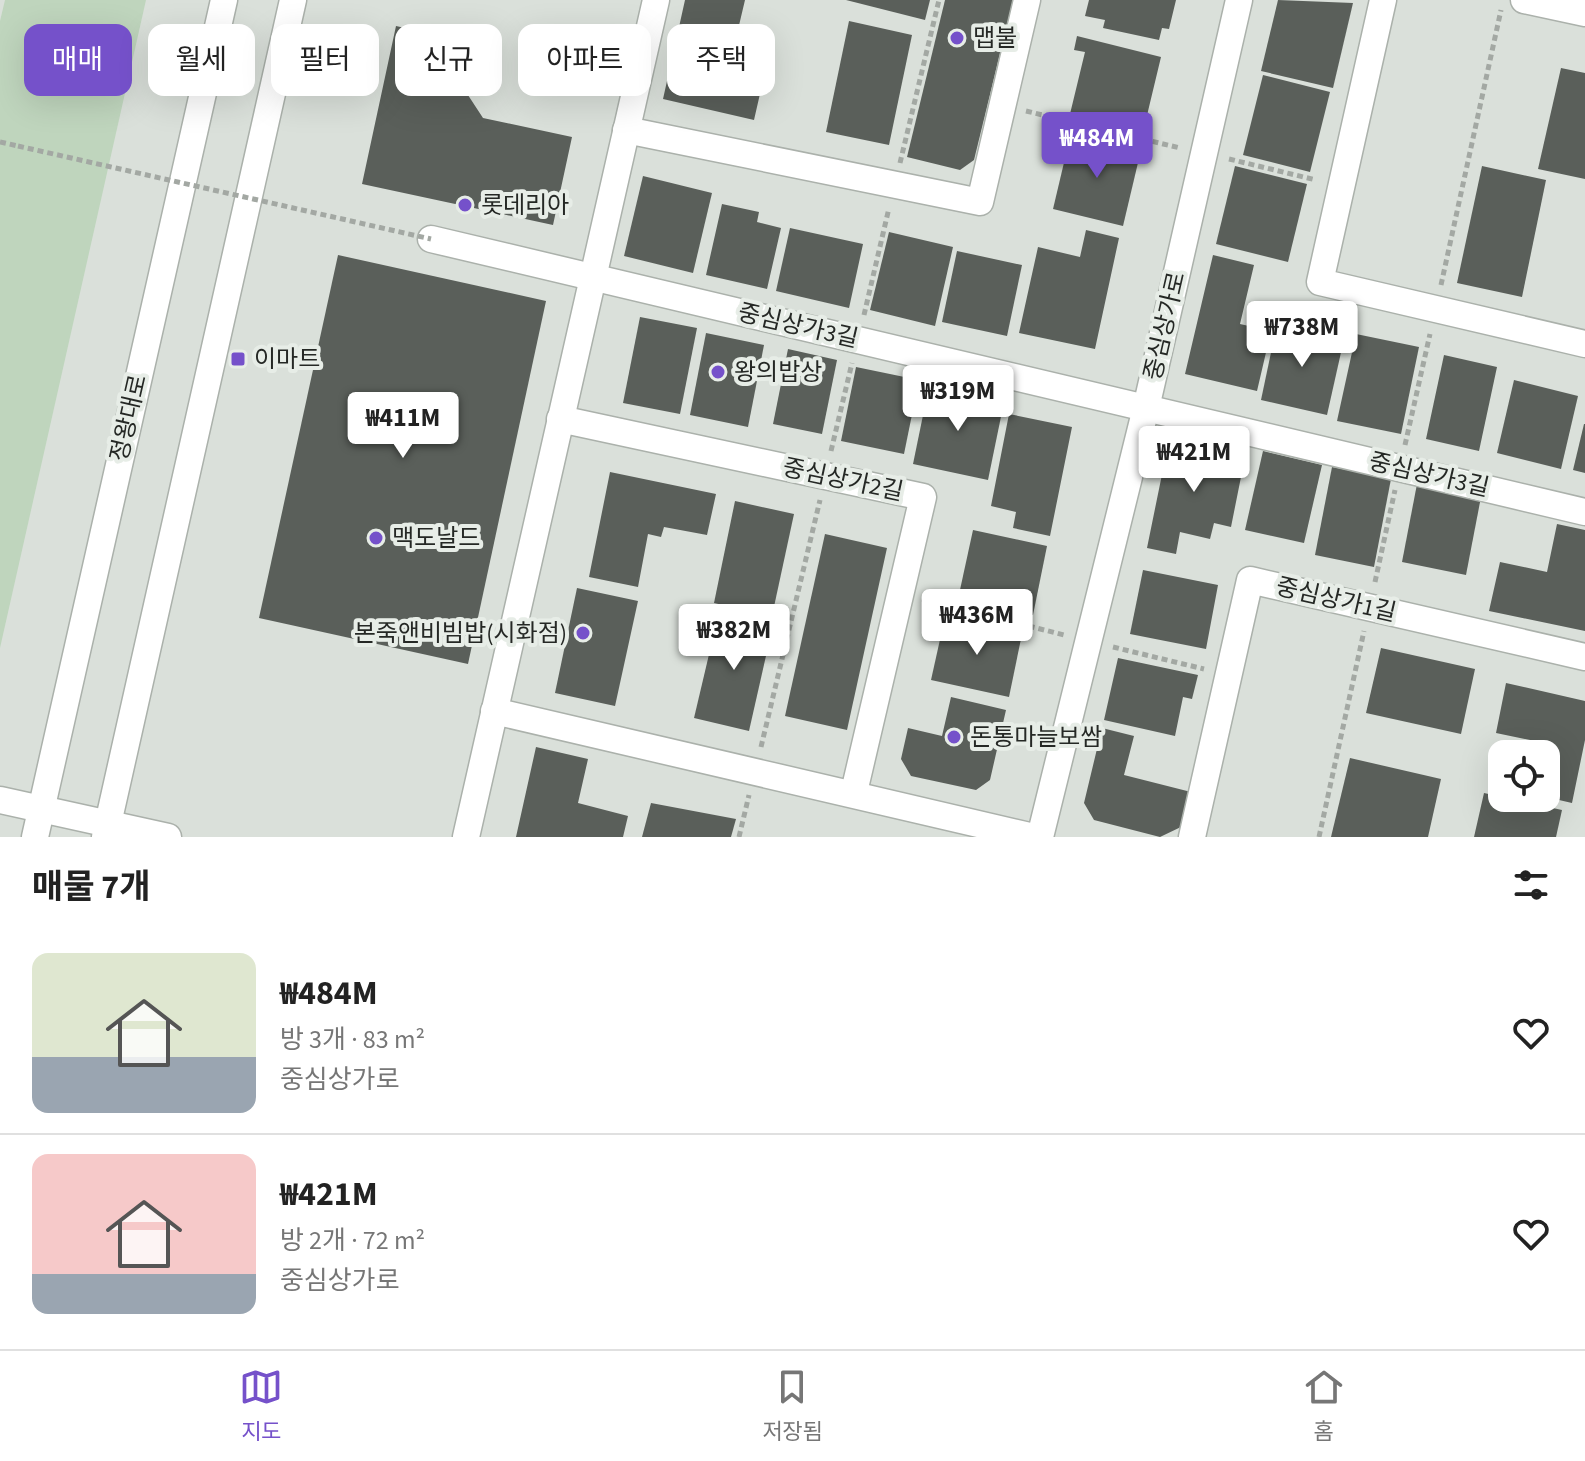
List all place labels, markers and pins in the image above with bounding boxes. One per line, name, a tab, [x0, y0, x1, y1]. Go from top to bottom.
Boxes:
place label: 맵불	[973, 21, 1017, 56]
marker: 맵불	[948, 29, 966, 47]
pin: ₩484M	[1041, 112, 1153, 180]
place label: 롯데리아	[481, 188, 569, 223]
marker: 롯데리아	[456, 196, 474, 214]
pin: ₩738M	[1246, 301, 1358, 369]
place label: 이마트	[254, 342, 320, 377]
marker: 이마트	[229, 350, 247, 368]
place label: 왕의밥상	[734, 355, 822, 390]
marker: 왕의밥상	[709, 363, 727, 381]
pin: ₩319M	[902, 365, 1014, 433]
pin: ₩411M	[347, 392, 459, 460]
pin: ₩421M	[1138, 426, 1250, 494]
place label: 맥도날드	[392, 521, 480, 556]
marker: 맥도날드	[367, 529, 385, 547]
pin: ₩436M	[921, 589, 1033, 657]
pin: ₩382M	[678, 604, 790, 672]
place label: 본죽앤비빔밥(시화점)	[354, 616, 567, 651]
marker: 본죽앤비빔밥(시화점)	[574, 624, 592, 642]
place label: 돈통마늘보쌈	[970, 720, 1102, 755]
marker: 돈통마늘보쌈	[945, 728, 963, 746]

